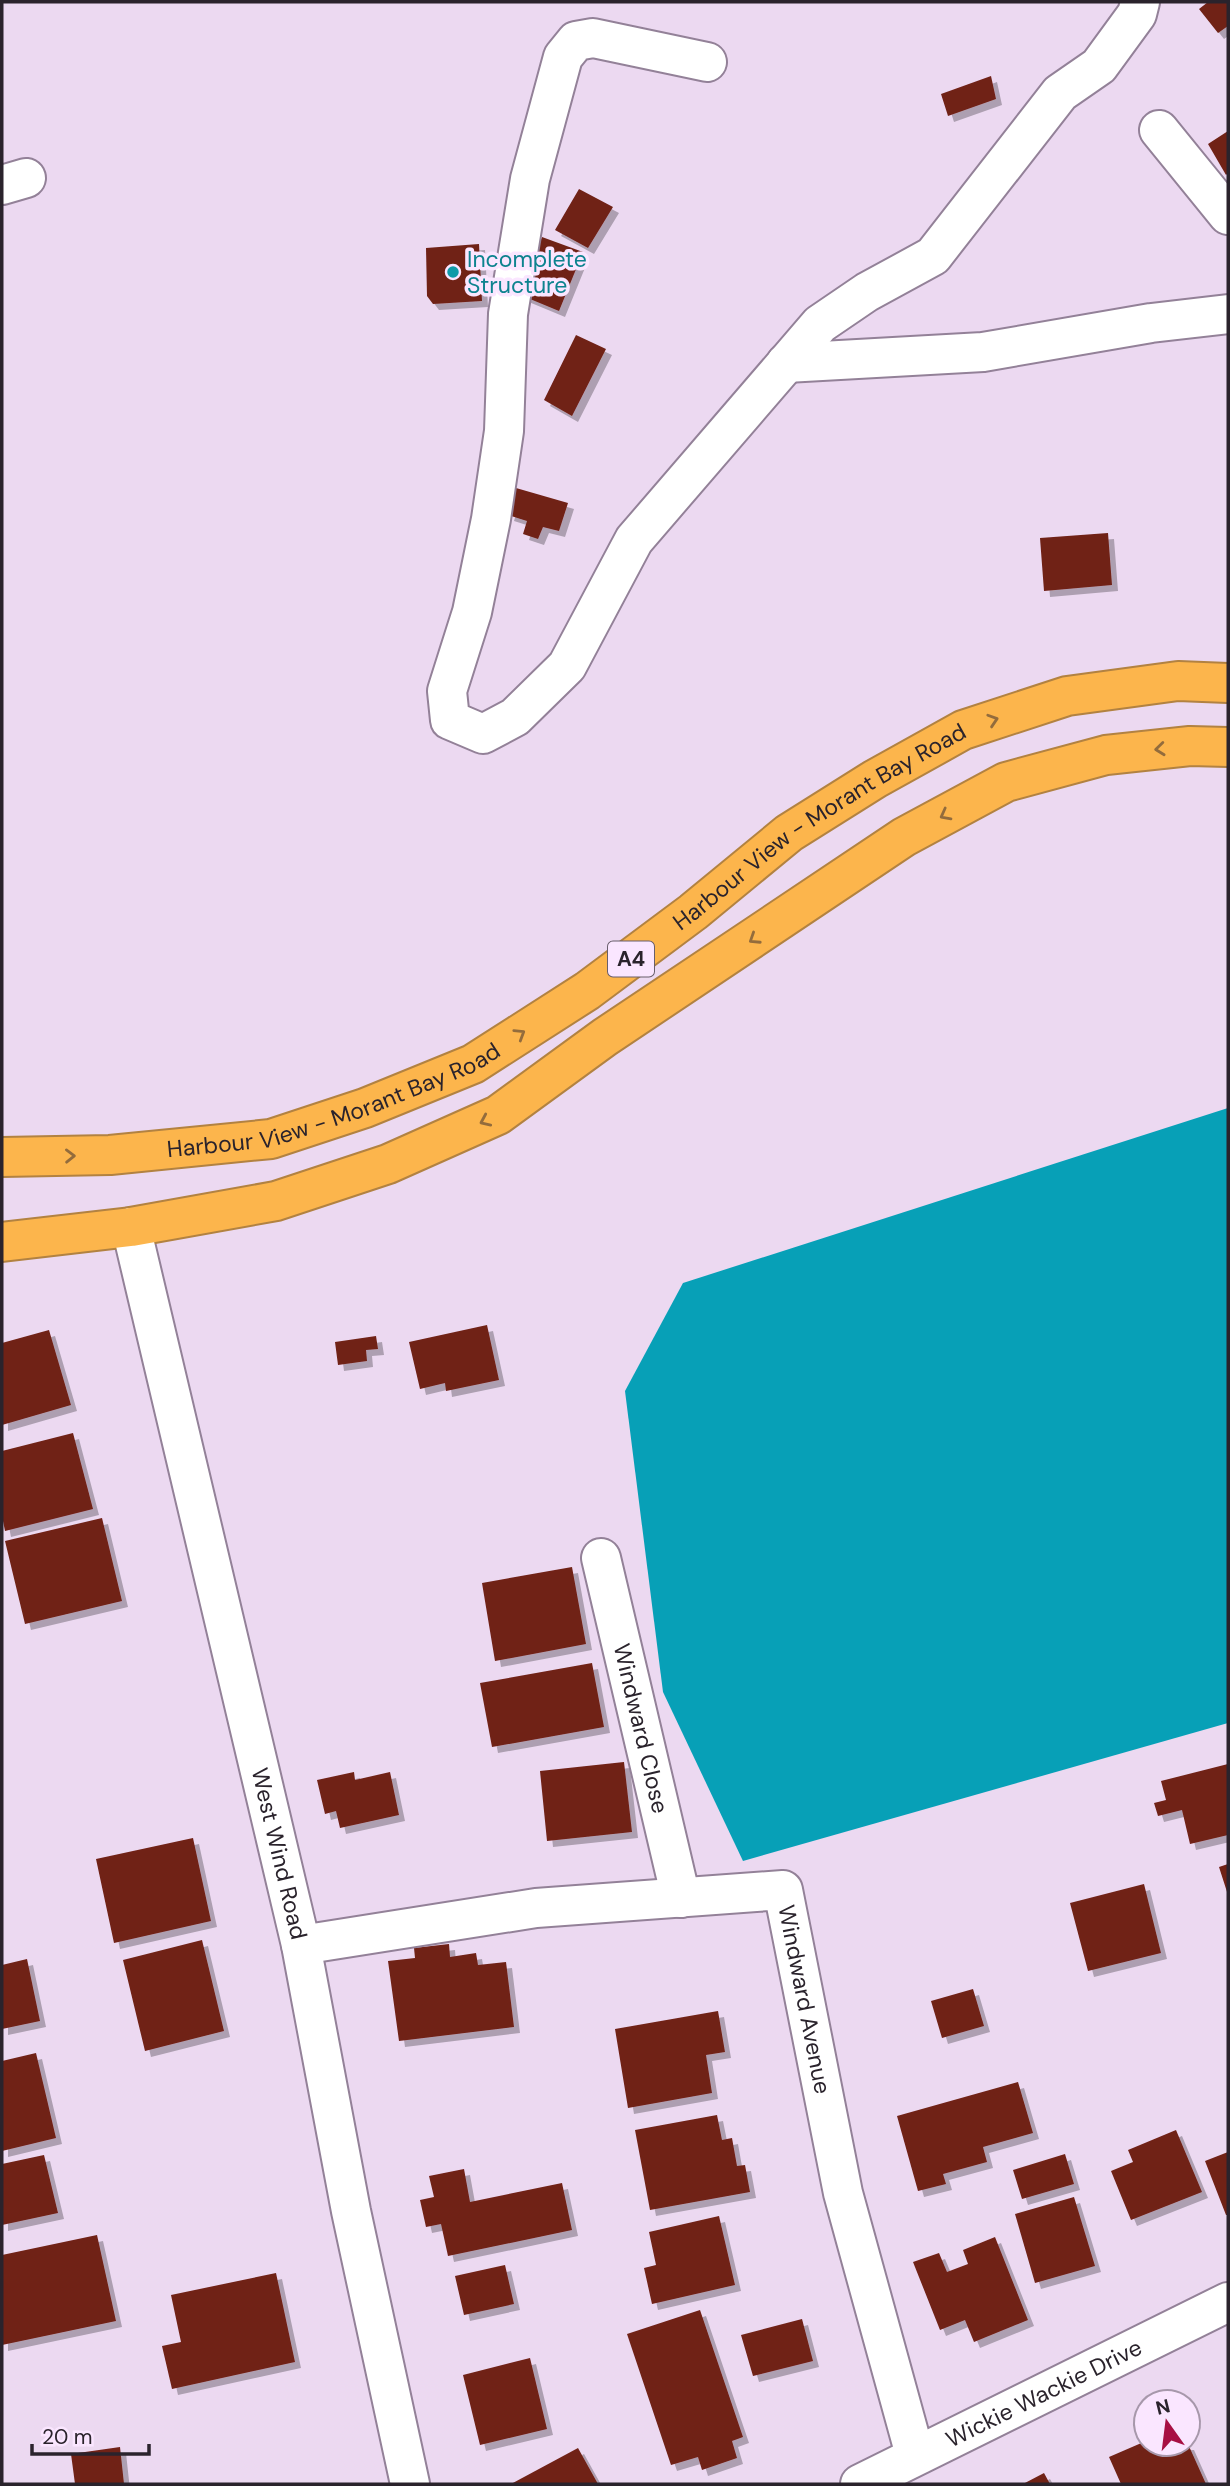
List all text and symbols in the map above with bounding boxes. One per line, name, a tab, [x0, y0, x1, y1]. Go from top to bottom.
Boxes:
place label: Incomplete Structure	[467, 244, 587, 300]
marker: Incomplete Structure	[445, 264, 461, 280]
one-way arrow	[986, 714, 999, 728]
street label: Harbour View - Morant Bay Road	[667, 716, 971, 937]
one-way arrow	[1154, 741, 1165, 756]
one-way arrow	[940, 806, 952, 820]
one-way arrow	[749, 931, 762, 944]
road number: A4	[608, 942, 654, 976]
one-way arrow	[512, 1030, 525, 1043]
street label: Harbour View - Morant Bay Road	[166, 1036, 506, 1164]
one-way arrow	[480, 1113, 492, 1127]
one-way arrow	[65, 1148, 76, 1164]
street label: Windward Close	[607, 1640, 676, 1816]
street label: West Wind Road	[245, 1765, 314, 1943]
street label: Windward Avenue	[771, 1902, 838, 2096]
street label: Wickie Wackie Drive	[941, 2332, 1147, 2454]
north arrow	[1132, 2388, 1202, 2458]
text: N	[1153, 2393, 1173, 2421]
scale bar	[32, 2412, 149, 2456]
text: 20 m	[42, 2423, 93, 2451]

